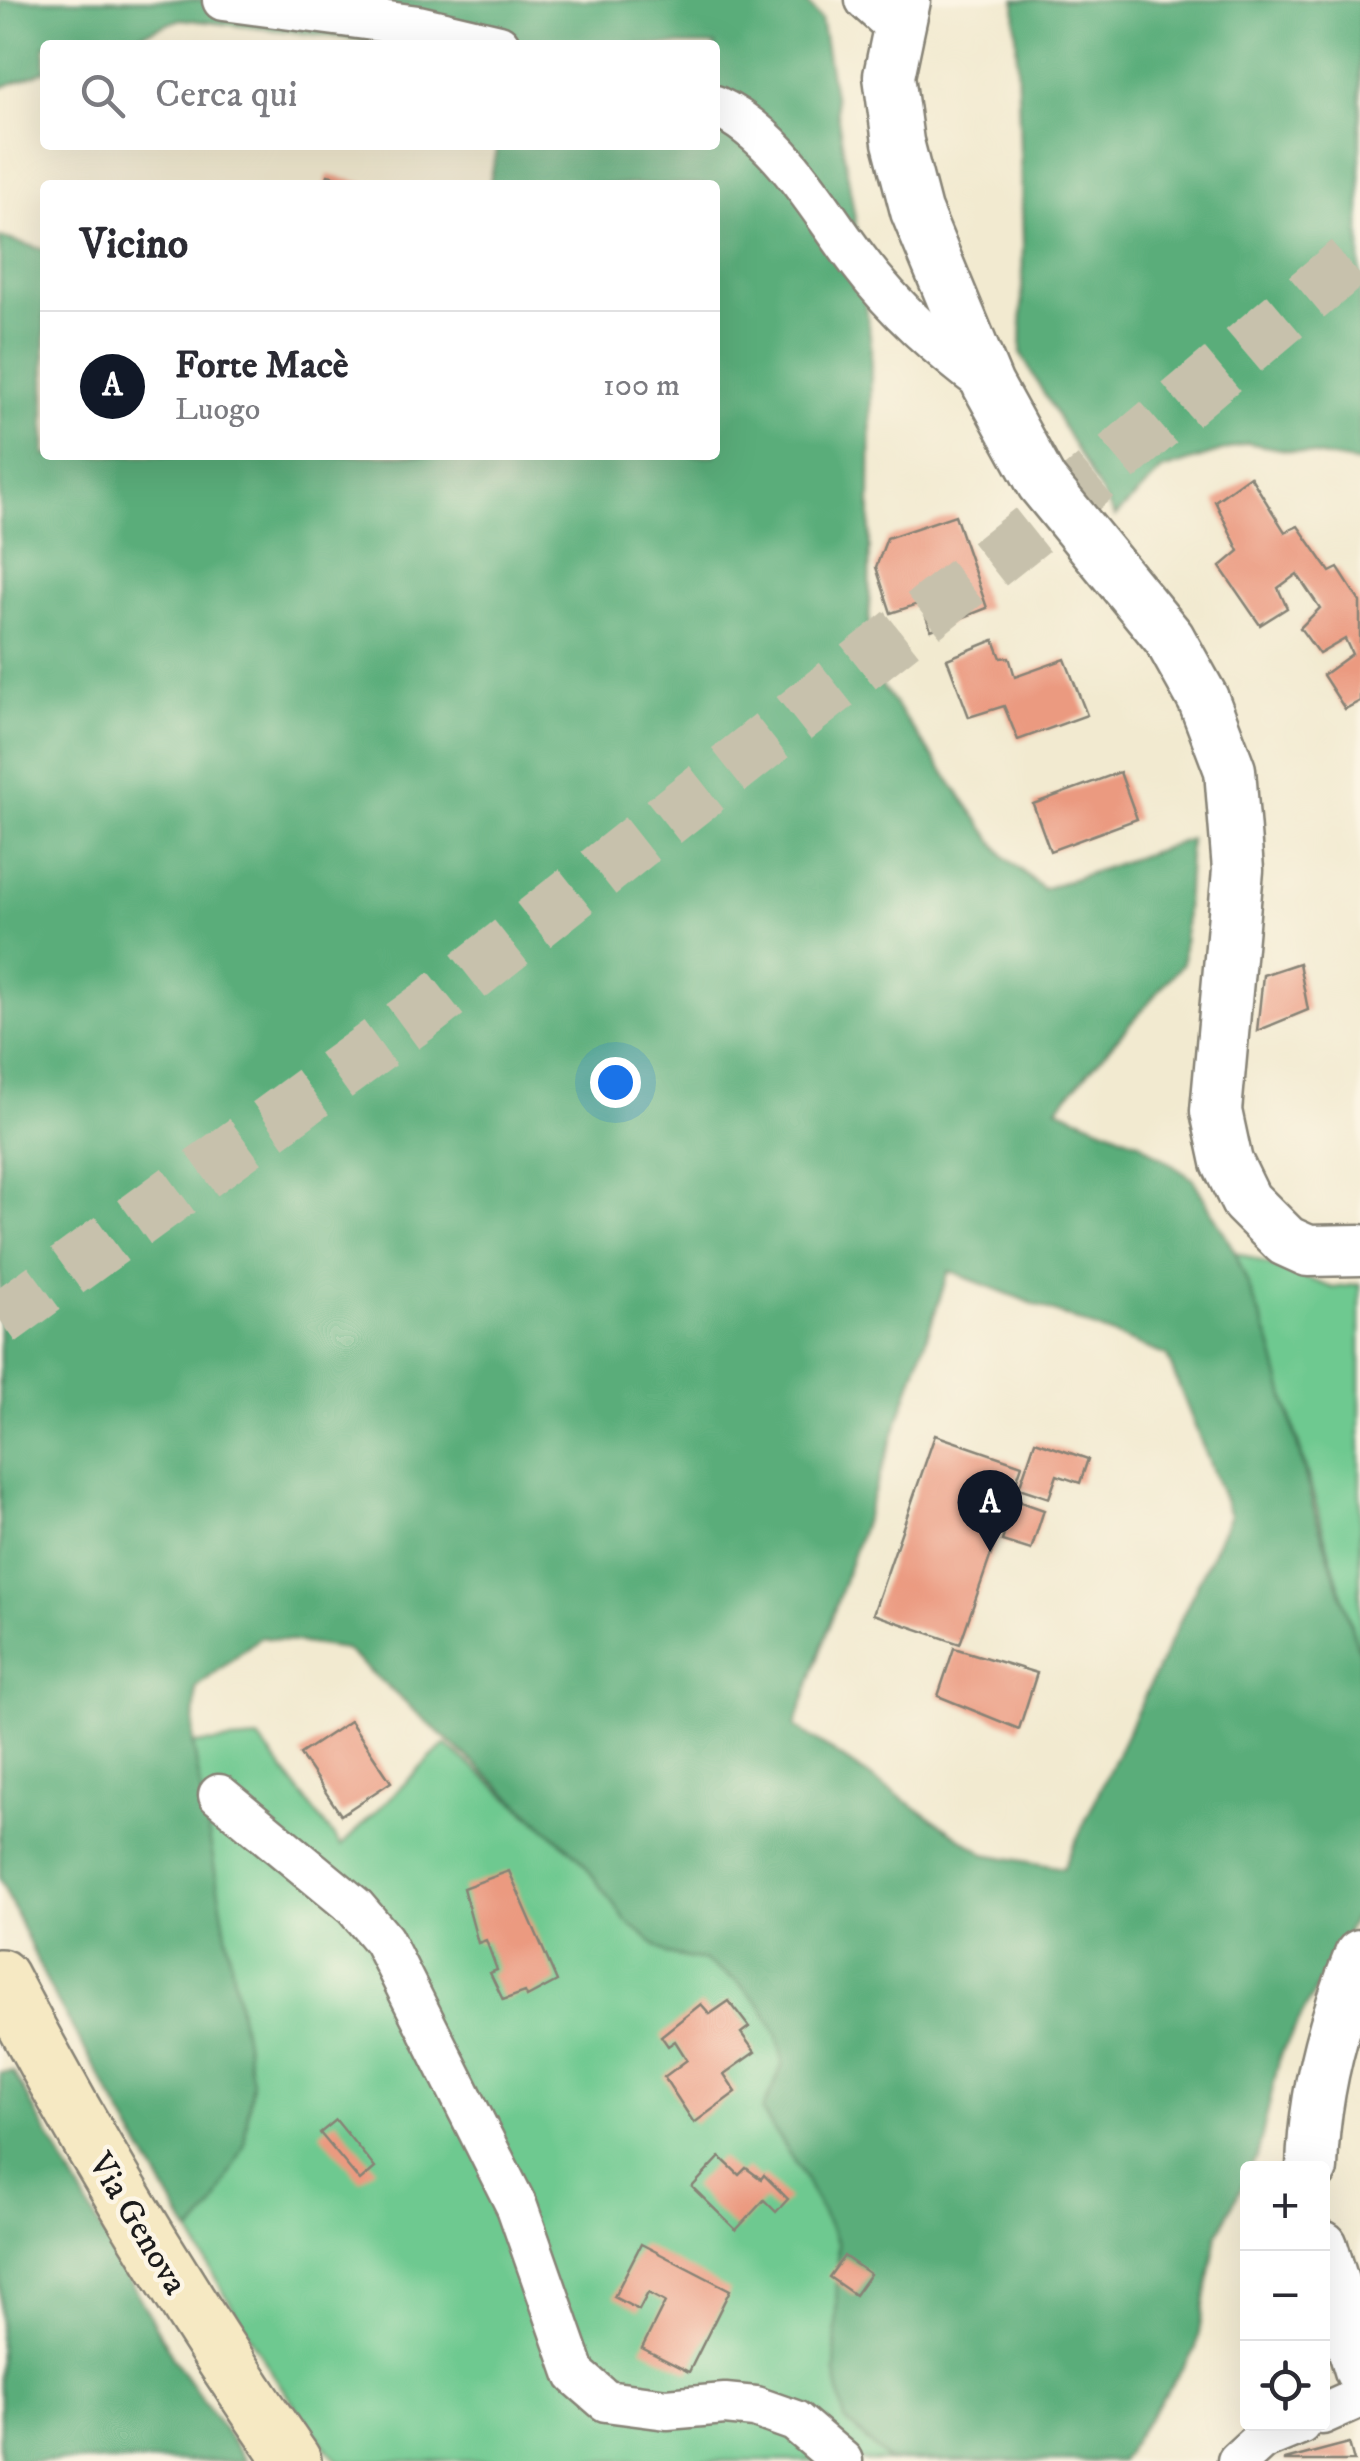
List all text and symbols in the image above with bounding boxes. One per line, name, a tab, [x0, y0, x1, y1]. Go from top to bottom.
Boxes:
search box	[40, 40, 720, 150]
icon: search	[75, 68, 130, 123]
text: Cerca qui	[155, 71, 298, 119]
text: Vicino	[80, 219, 188, 271]
text: Forte Macè	[175, 342, 349, 390]
text: A	[102, 366, 123, 406]
text: 100 m	[603, 366, 680, 406]
text: Luogo	[175, 390, 260, 430]
your location	[590, 1057, 641, 1108]
pin: A	[958, 1470, 1022, 1552]
street label: Via Genova	[77, 2144, 197, 2303]
map controls	[1240, 2161, 1330, 2431]
button: +	[1240, 2161, 1330, 2251]
button: −	[1240, 2251, 1330, 2341]
button: locate	[1240, 2341, 1330, 2431]

